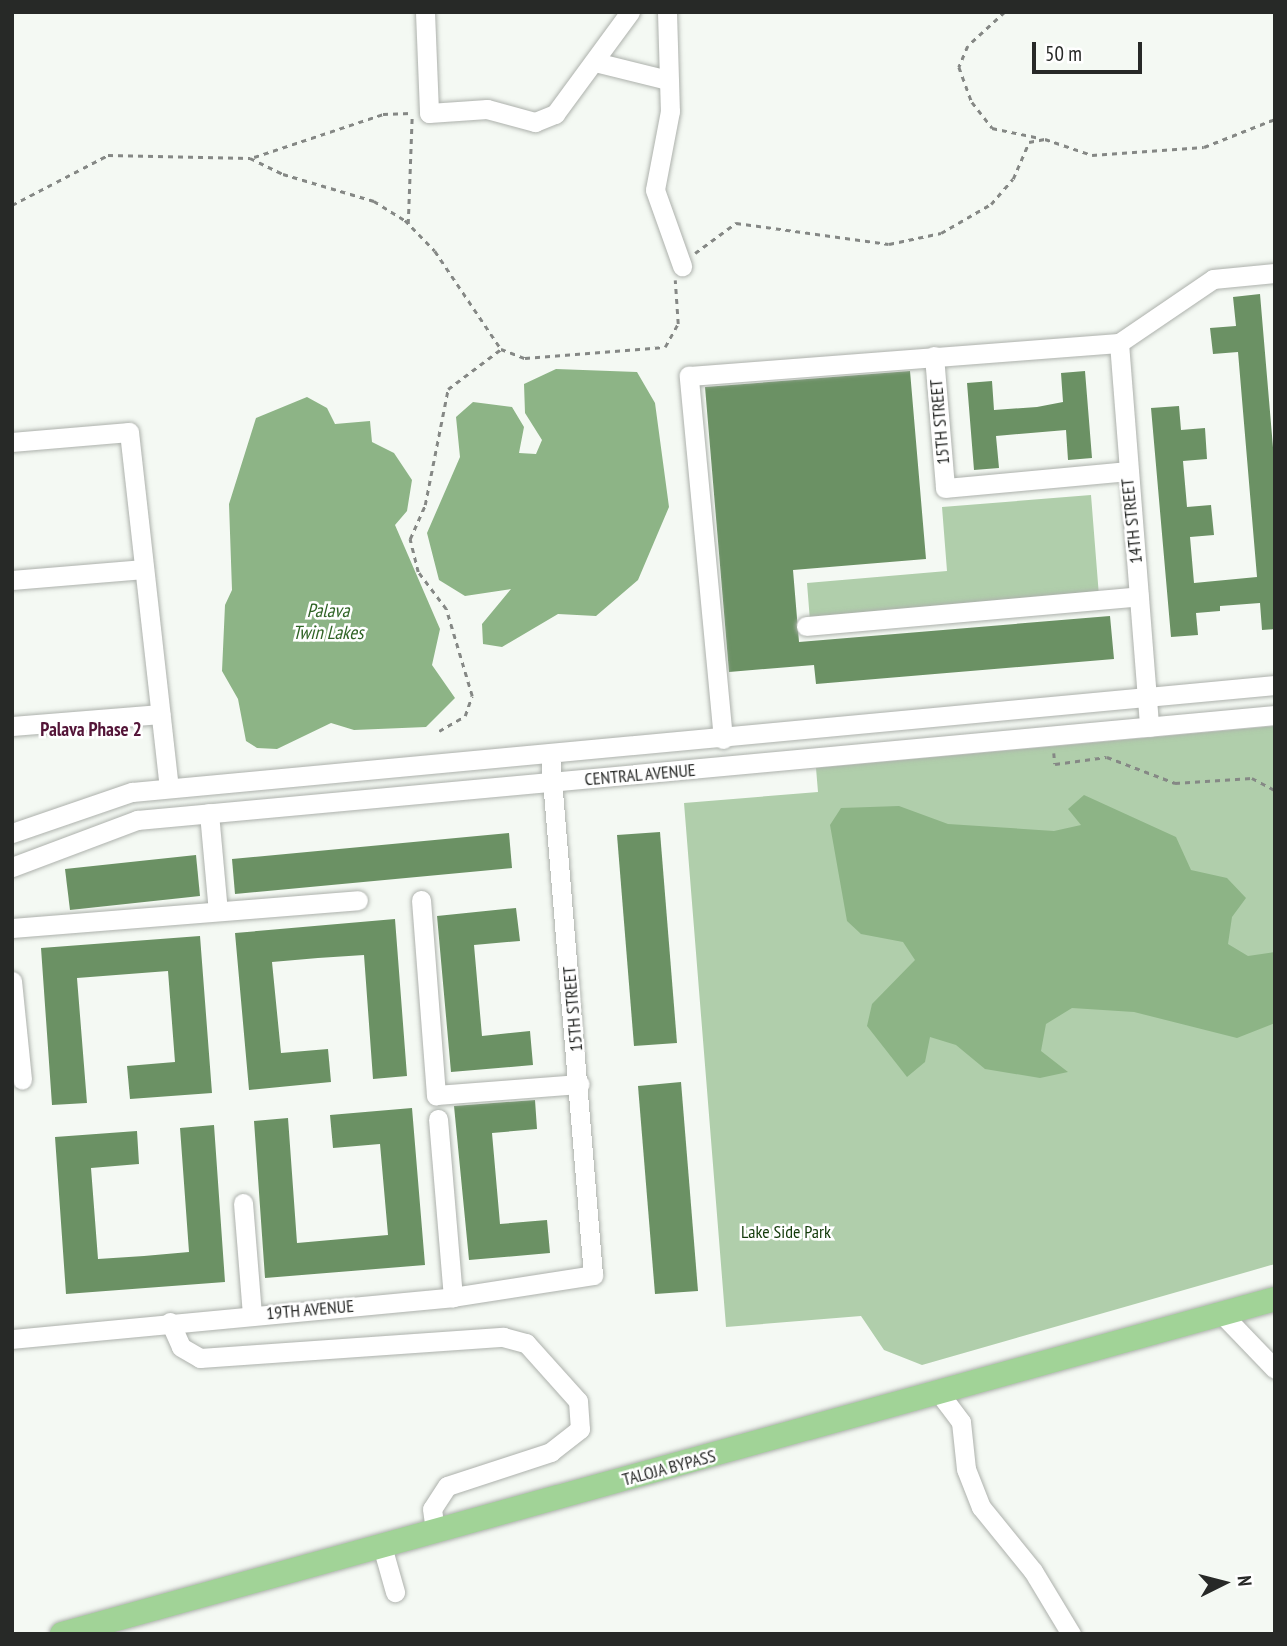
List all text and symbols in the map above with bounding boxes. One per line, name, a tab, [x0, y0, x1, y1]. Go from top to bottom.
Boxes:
scale bar	[1035, 28, 1145, 72]
text: 50 m	[1045, 40, 1082, 67]
street label: 15TH STREET	[926, 378, 954, 466]
street label: 14TH STREET	[1117, 477, 1147, 565]
water label: Palava Twin Lakes	[293, 600, 363, 644]
district label: Palava Phase 2	[40, 719, 142, 741]
street label: CENTRAL AVENUE	[583, 759, 697, 791]
street label: 15TH STREET	[559, 965, 587, 1053]
park label: Lake Side Park	[741, 1221, 831, 1243]
street label: 19TH AVENUE	[265, 1295, 355, 1325]
street label: TALOJA BYPASS	[620, 1445, 718, 1491]
north arrow	[1189, 1548, 1259, 1618]
text: N	[1232, 1574, 1257, 1587]

